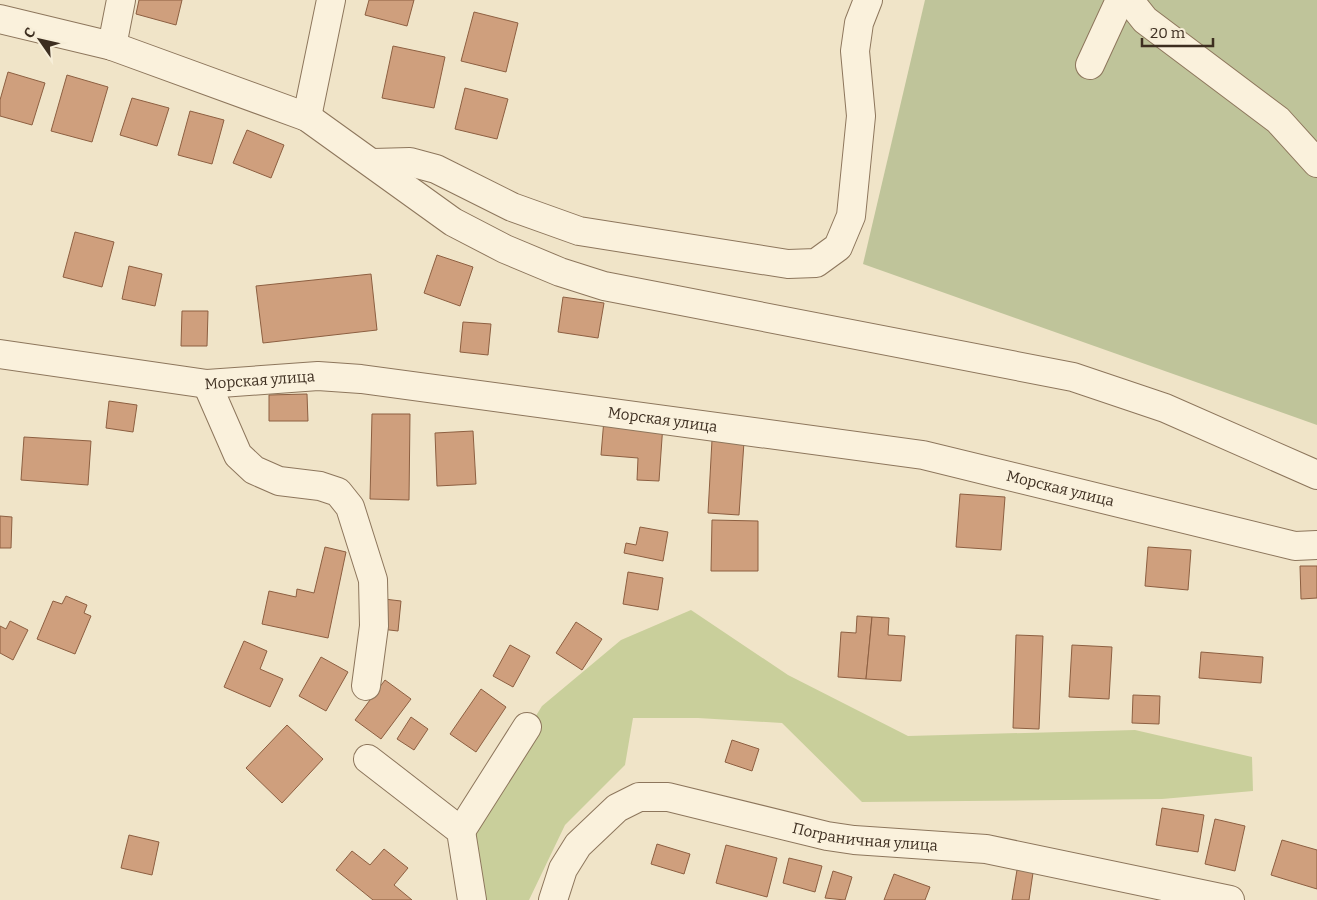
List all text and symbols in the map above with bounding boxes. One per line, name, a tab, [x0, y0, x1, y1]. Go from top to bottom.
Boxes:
north arrow	[15, 15, 65, 65]
scale bar	[1142, 15, 1213, 47]
text: С	[20, 24, 39, 41]
text: 20 m	[1150, 24, 1186, 42]
street label: Морская улица	[204, 367, 315, 393]
street label: Морская улица	[607, 403, 719, 436]
street label: Морская улица	[1005, 467, 1116, 510]
street label: Пограничная улица	[791, 819, 939, 855]

